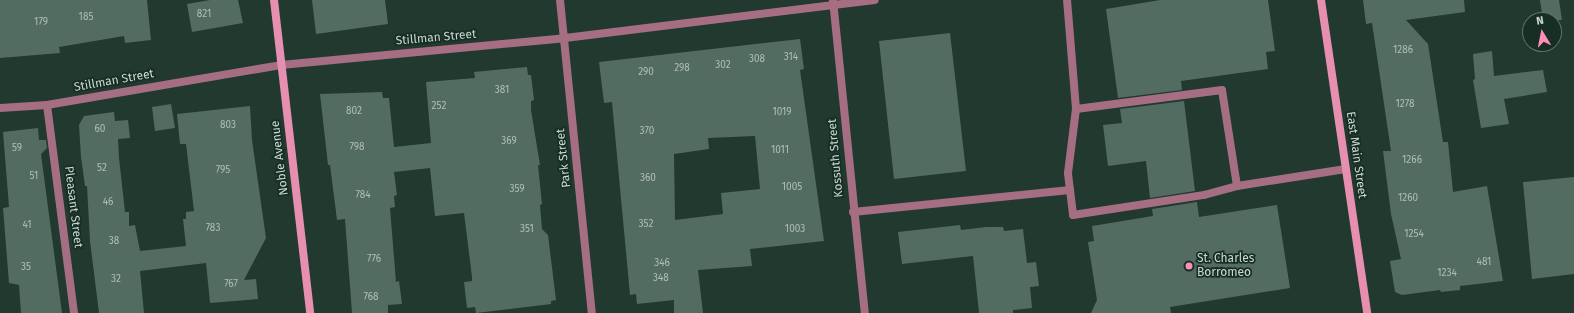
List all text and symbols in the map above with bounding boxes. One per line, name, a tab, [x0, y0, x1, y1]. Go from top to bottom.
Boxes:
house number: 821	[197, 9, 211, 21]
house number: 185	[79, 12, 93, 24]
north arrow	[1522, 12, 1562, 52]
text: N	[1535, 14, 1545, 28]
house number: 179	[34, 17, 48, 29]
street label: Stillman Street	[395, 27, 477, 49]
house number: 1286	[1393, 45, 1413, 57]
house number: 314	[784, 52, 798, 64]
house number: 308	[749, 54, 765, 66]
house number: 302	[715, 60, 731, 72]
house number: 298	[674, 63, 690, 75]
street label: Stillman Street	[73, 67, 155, 95]
house number: 290	[638, 67, 654, 79]
house number: 381	[495, 85, 509, 97]
house number: 1278	[1396, 99, 1414, 111]
house number: 252	[432, 101, 446, 113]
house number: 802	[346, 106, 362, 118]
house number: 1019	[772, 107, 792, 119]
street label: East Main Street	[1343, 111, 1369, 199]
street label: Kossuth Street	[825, 118, 847, 198]
house number: 803	[220, 120, 236, 132]
street label: Noble Avenue	[268, 120, 292, 196]
house number: 60	[95, 124, 105, 136]
house number: 370	[640, 126, 654, 138]
street label: Park Street	[554, 128, 574, 188]
house number: 369	[501, 136, 517, 148]
house number: 798	[349, 142, 365, 154]
house number: 59	[12, 143, 22, 155]
house number: 1011	[771, 145, 789, 157]
house number: 1266	[1402, 155, 1422, 167]
house number: 52	[97, 163, 107, 175]
street label: Pleasant Street	[61, 165, 85, 249]
house number: 795	[216, 165, 230, 177]
house number: 51	[30, 171, 38, 183]
house number: 360	[640, 173, 656, 185]
house number: 1005	[782, 182, 802, 194]
house number: 359	[509, 184, 525, 196]
house number: 784	[355, 190, 371, 202]
house number: 1260	[1398, 193, 1418, 205]
house number: 46	[103, 197, 113, 209]
house number: 352	[639, 219, 653, 231]
house number: 41	[22, 220, 32, 232]
house number: 783	[206, 223, 220, 235]
house number: 351	[520, 224, 534, 236]
house number: 1003	[785, 224, 805, 236]
house number: 1254	[1404, 229, 1424, 241]
house number: 38	[109, 236, 119, 248]
place label: St. Charles Borromeo	[1197, 252, 1254, 280]
house number: 776	[367, 254, 381, 266]
house number: 481	[1477, 257, 1491, 269]
house number: 346	[654, 258, 670, 270]
marker: St. Charles Borromeo	[1184, 261, 1194, 271]
house number: 35	[21, 262, 31, 274]
house number: 1234	[1437, 268, 1457, 280]
house number: 348	[653, 273, 669, 285]
house number: 32	[111, 274, 121, 286]
house number: 767	[224, 279, 238, 291]
house number: 768	[363, 292, 379, 304]

